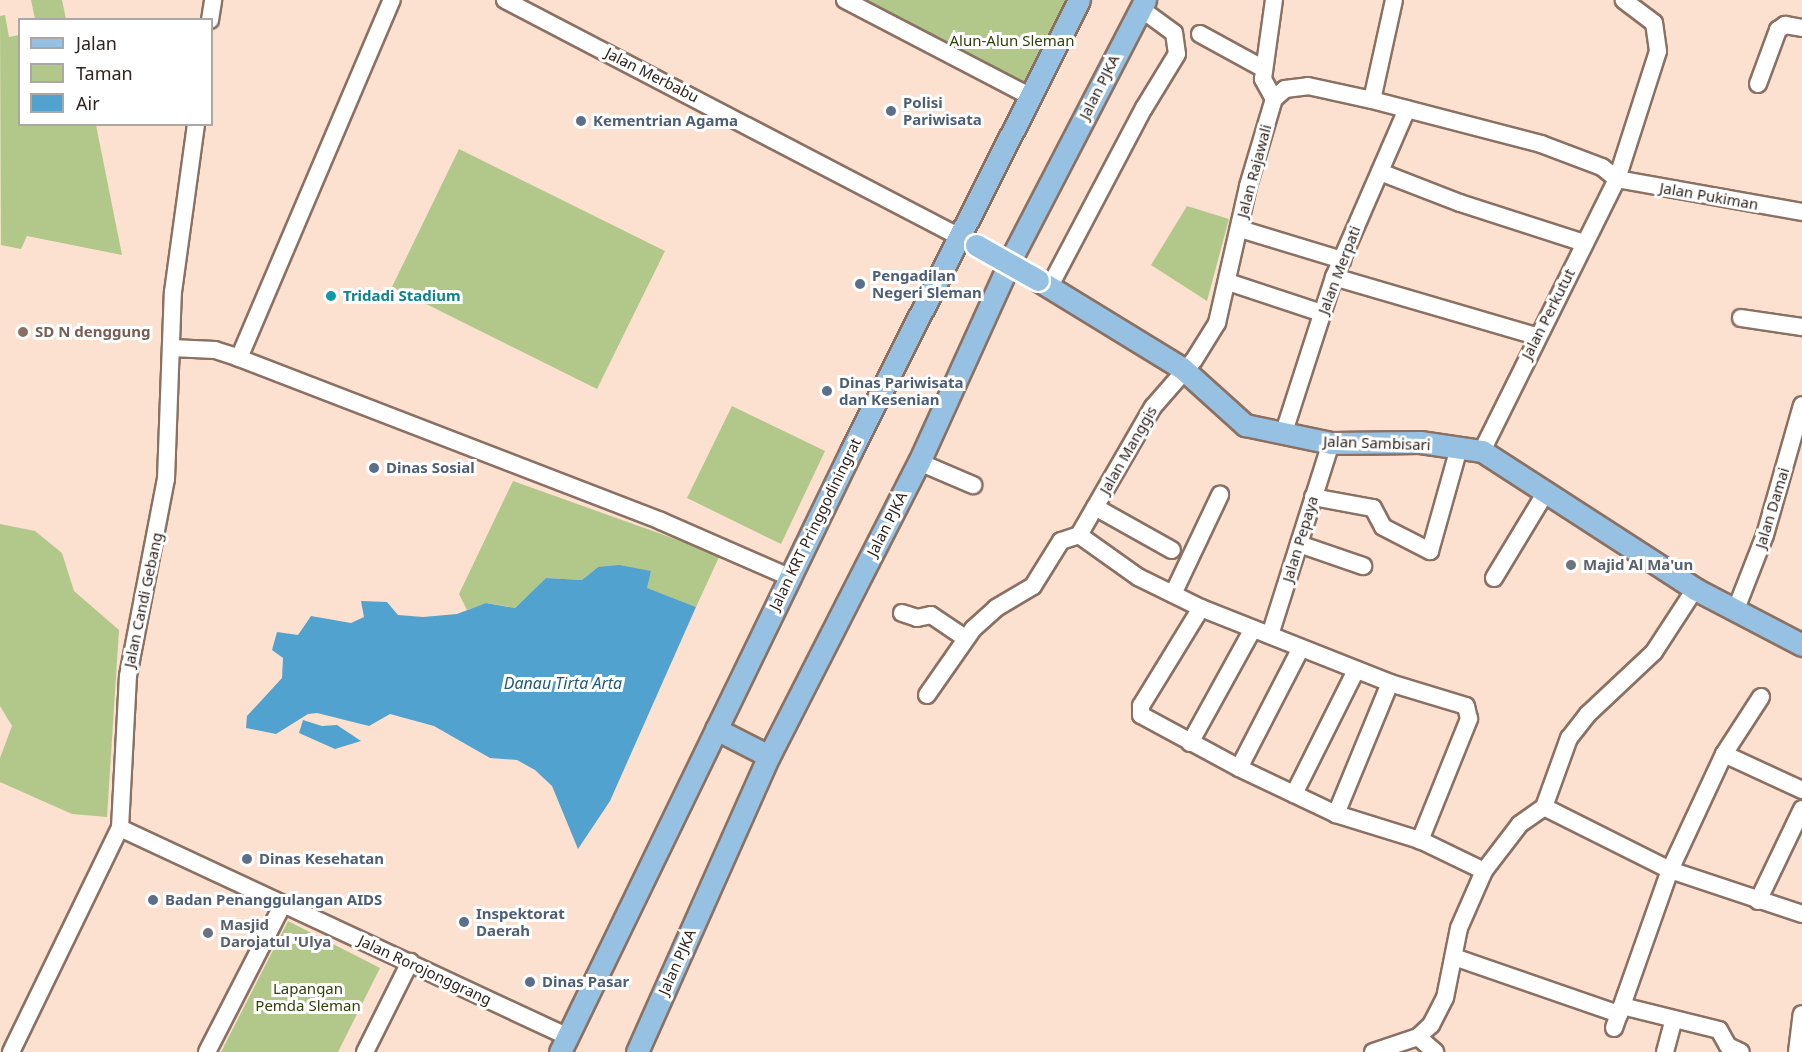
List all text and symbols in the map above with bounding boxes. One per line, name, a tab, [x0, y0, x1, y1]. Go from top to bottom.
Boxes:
legend	[18, 18, 213, 126]
text: Jalan	[76, 31, 117, 55]
park label: Alun-Alun Sleman	[950, 32, 1074, 50]
street label: Jalan Merbabu	[602, 44, 702, 106]
street label: Jalan PJKA	[1075, 52, 1123, 122]
text: Taman	[76, 61, 133, 85]
text: Air	[76, 91, 100, 115]
place label: Polisi Pariwisata	[903, 93, 982, 128]
marker: Polisi Pariwisata	[884, 104, 898, 118]
place label: Kementrian Agama	[593, 112, 738, 130]
marker: Kementrian Agama	[574, 114, 588, 128]
street label: Jalan Rajawali	[1233, 122, 1275, 220]
street label: Jalan Pukiman	[1658, 178, 1760, 214]
street label: Jalan Merpati	[1314, 223, 1364, 317]
place label: Pengadilan Negeri Sleman	[872, 266, 982, 301]
street label: Jalan Perkutut	[1517, 266, 1579, 362]
marker: Pengadilan Negeri Sleman	[853, 277, 867, 291]
place label: Tridadi Stadium	[343, 287, 461, 305]
marker: Tridadi Stadium	[324, 289, 338, 303]
place label: SD N denggung	[35, 323, 150, 341]
marker: SD N denggung	[16, 325, 30, 339]
place label: Dinas Pariwisata dan Kesenian	[839, 373, 963, 408]
marker: Dinas Pariwisata dan Kesenian	[820, 384, 834, 398]
street label: Jalan Manggis	[1096, 403, 1160, 497]
street label: Jalan Sambisari	[1323, 432, 1431, 454]
street label: Jalan KRT Pringgodiningrat	[765, 435, 865, 613]
place label: Dinas Sosial	[386, 459, 475, 477]
marker: Dinas Sosial	[367, 461, 381, 475]
street label: Jalan Damai	[1751, 465, 1793, 551]
street label: Jalan PJKA	[863, 489, 911, 559]
street label: Jalan Pepaya	[1278, 494, 1322, 584]
street label: Jalan Candi Gebang	[120, 531, 166, 669]
place label: Majid Al Ma'un	[1583, 556, 1693, 574]
marker: Majid Al Ma'un	[1564, 558, 1578, 572]
water label: Danau Tirta Arta	[504, 673, 622, 693]
place label: Dinas Kesehatan	[259, 850, 384, 868]
marker: Dinas Kesehatan	[240, 852, 254, 866]
place label: Badan Penanggulangan AIDS	[165, 891, 382, 909]
marker: Badan Penanggulangan AIDS	[146, 893, 160, 907]
place label: Inspektorat Daerah	[476, 904, 565, 939]
place label: Masjid Darojatul 'Ulya	[220, 915, 331, 950]
marker: Inspektorat Daerah	[457, 915, 471, 929]
marker: Masjid Darojatul 'Ulya	[201, 926, 215, 940]
street label: Jalan PJKA	[655, 926, 699, 998]
street label: Jalan Rorojonggrang	[356, 931, 494, 1009]
place label: Dinas Pasar	[542, 973, 629, 991]
marker: Dinas Pasar	[523, 975, 537, 989]
park label: Lapangan Pemda Sleman	[255, 979, 361, 1014]

